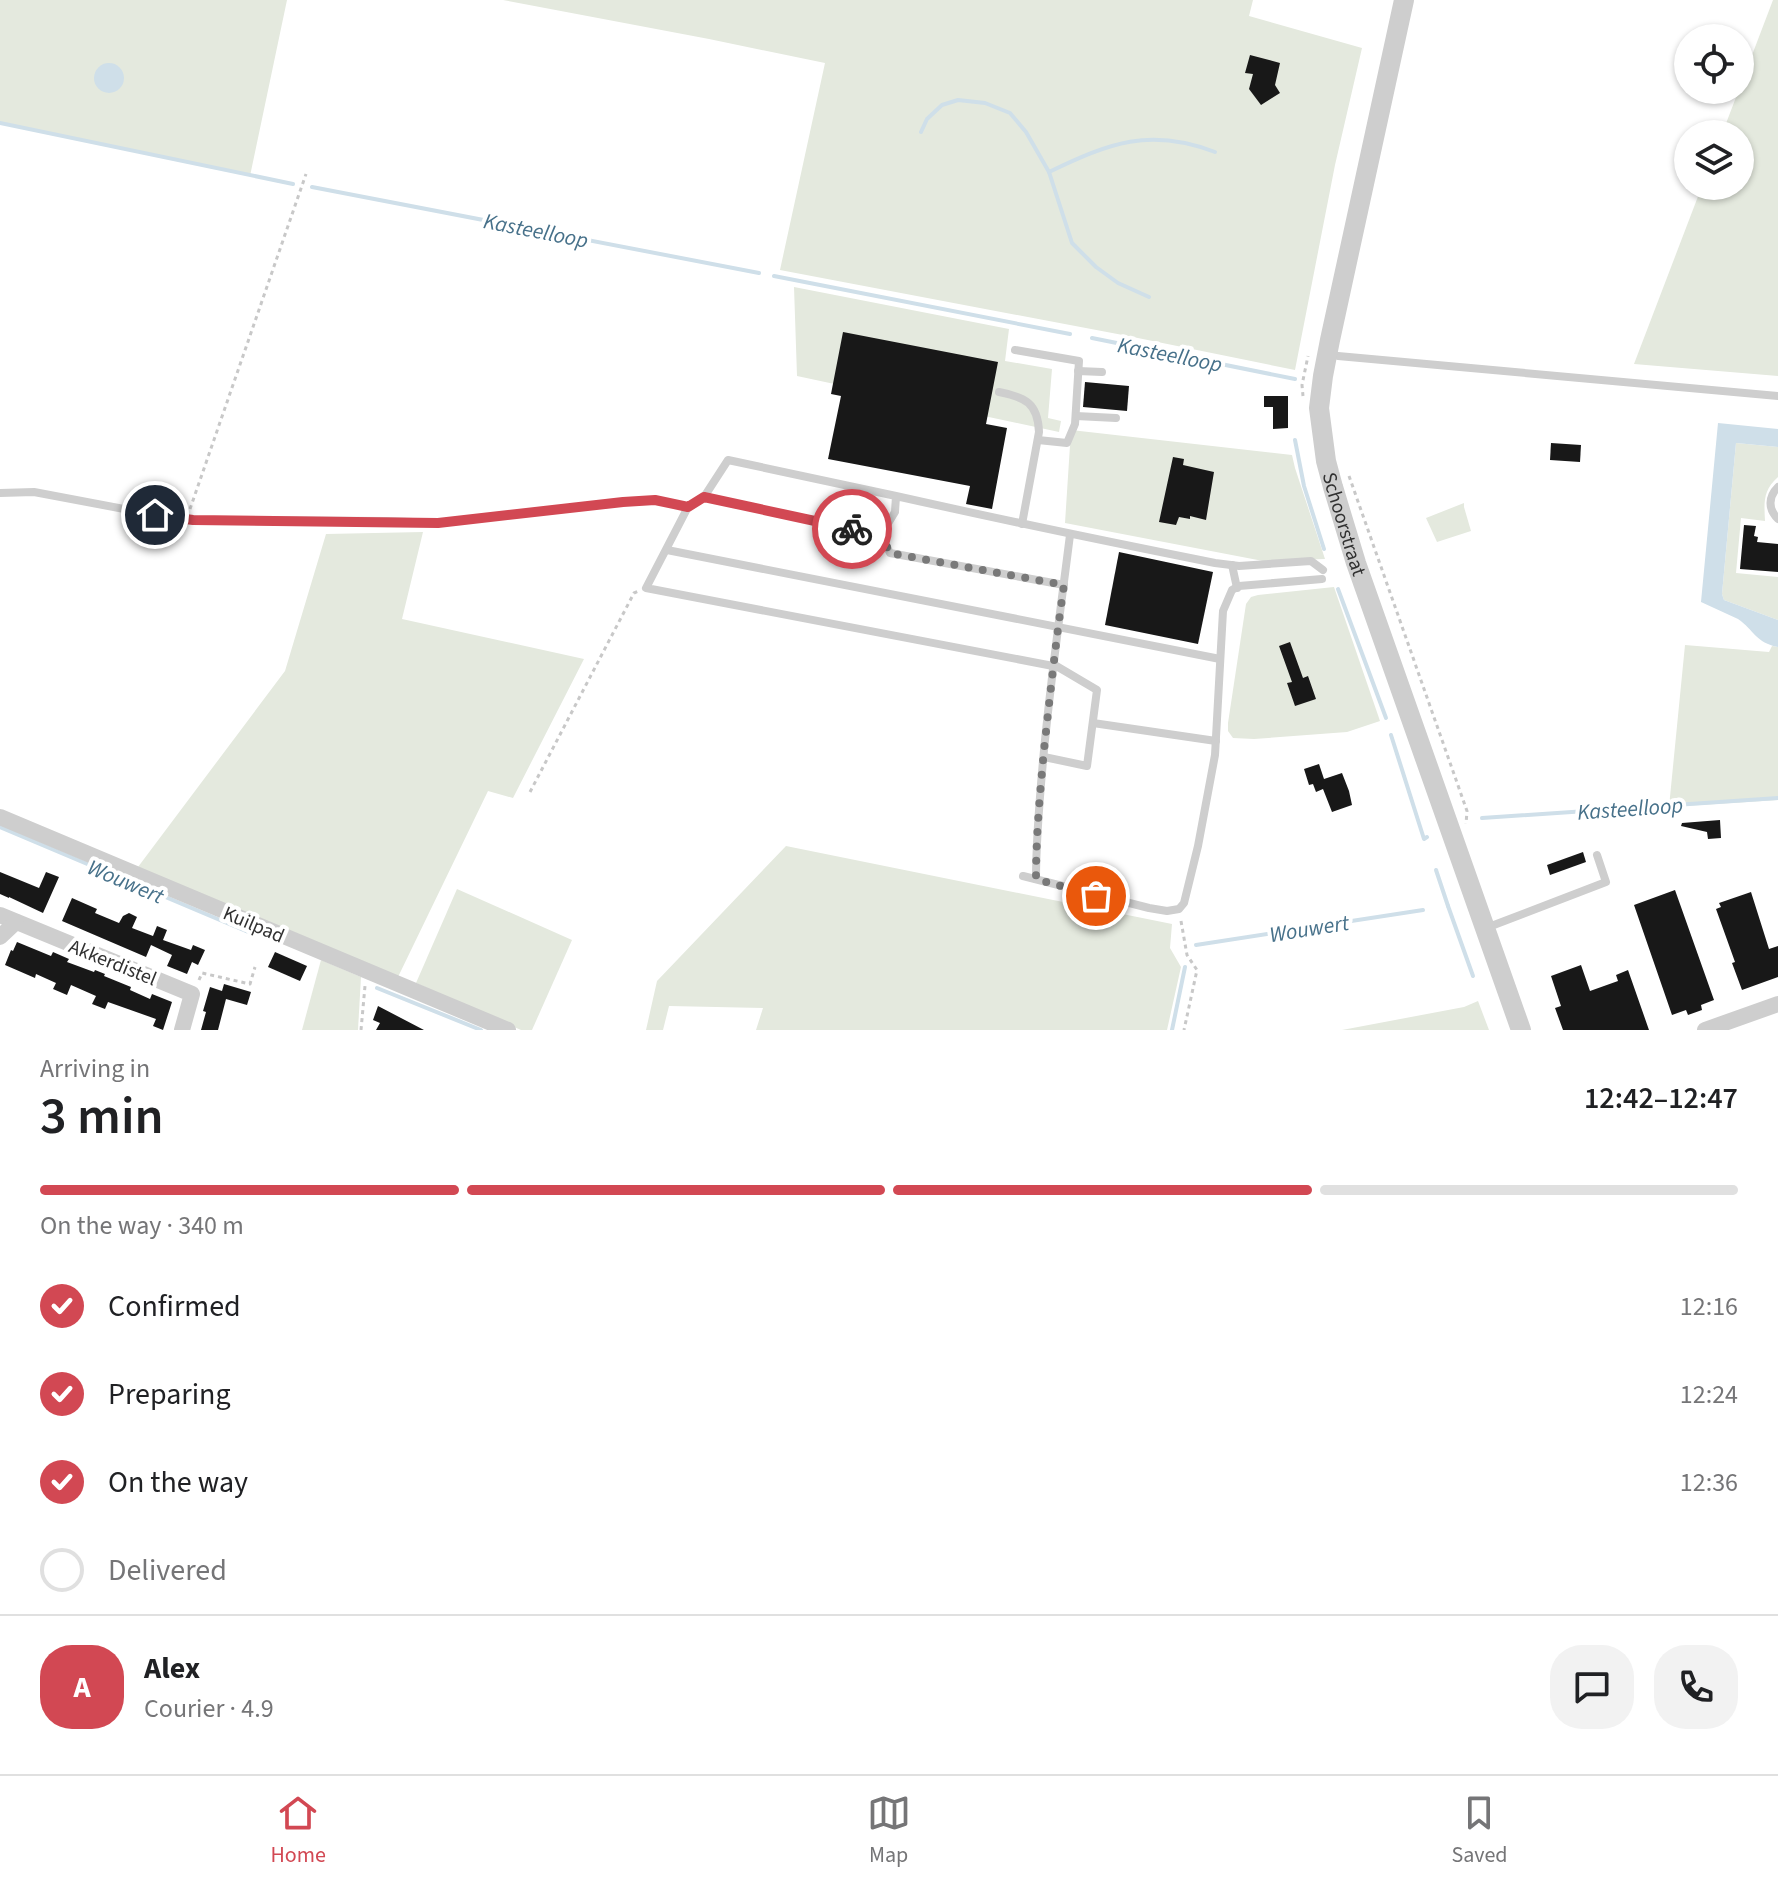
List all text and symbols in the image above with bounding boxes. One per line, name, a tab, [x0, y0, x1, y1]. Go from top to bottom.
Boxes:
map controls	[1674, 24, 1754, 200]
button: locate	[1674, 24, 1754, 104]
button: layers	[1674, 120, 1754, 200]
water label: Kasteelloop	[481, 205, 591, 257]
water label: Kasteelloop	[1115, 329, 1225, 381]
street label: Schoorstraat	[1315, 469, 1373, 580]
pin	[121, 481, 189, 549]
courier	[812, 489, 892, 569]
icon: home	[133, 493, 177, 537]
icon: bike	[830, 507, 874, 551]
water label: Kasteelloop	[1576, 789, 1684, 829]
water label: Wouwert	[83, 852, 169, 913]
pin	[1062, 862, 1130, 930]
icon: bag	[1074, 874, 1118, 918]
street label: Kuilpad	[219, 899, 289, 950]
water label: Wouwert	[1267, 907, 1352, 951]
street label: Akkerdistel	[65, 933, 161, 993]
text: Arriving in	[40, 1050, 150, 1087]
text: 12:42–12:47	[1584, 1077, 1738, 1120]
text: 3 min	[40, 1080, 164, 1154]
text: On the way · 340 m	[40, 1207, 244, 1244]
icon: check	[40, 1284, 84, 1328]
text: Confirmed	[108, 1285, 241, 1328]
text: 12:16	[1680, 1288, 1738, 1325]
icon: check	[40, 1372, 84, 1416]
text: Preparing	[108, 1373, 231, 1416]
text: 12:24	[1680, 1376, 1738, 1413]
icon: check	[40, 1460, 84, 1504]
text: On the way	[108, 1461, 248, 1504]
text: 12:36	[1680, 1464, 1738, 1501]
text: Delivered	[108, 1549, 227, 1592]
button: chat	[1550, 1645, 1634, 1729]
button: phone	[1654, 1645, 1738, 1729]
text: Alex	[144, 1647, 200, 1690]
text: A	[73, 1666, 91, 1709]
text: Courier · 4.9	[144, 1690, 274, 1727]
tab: Home	[270, 1791, 326, 1871]
tab: Map	[867, 1791, 911, 1871]
tab: Saved	[1451, 1791, 1508, 1871]

